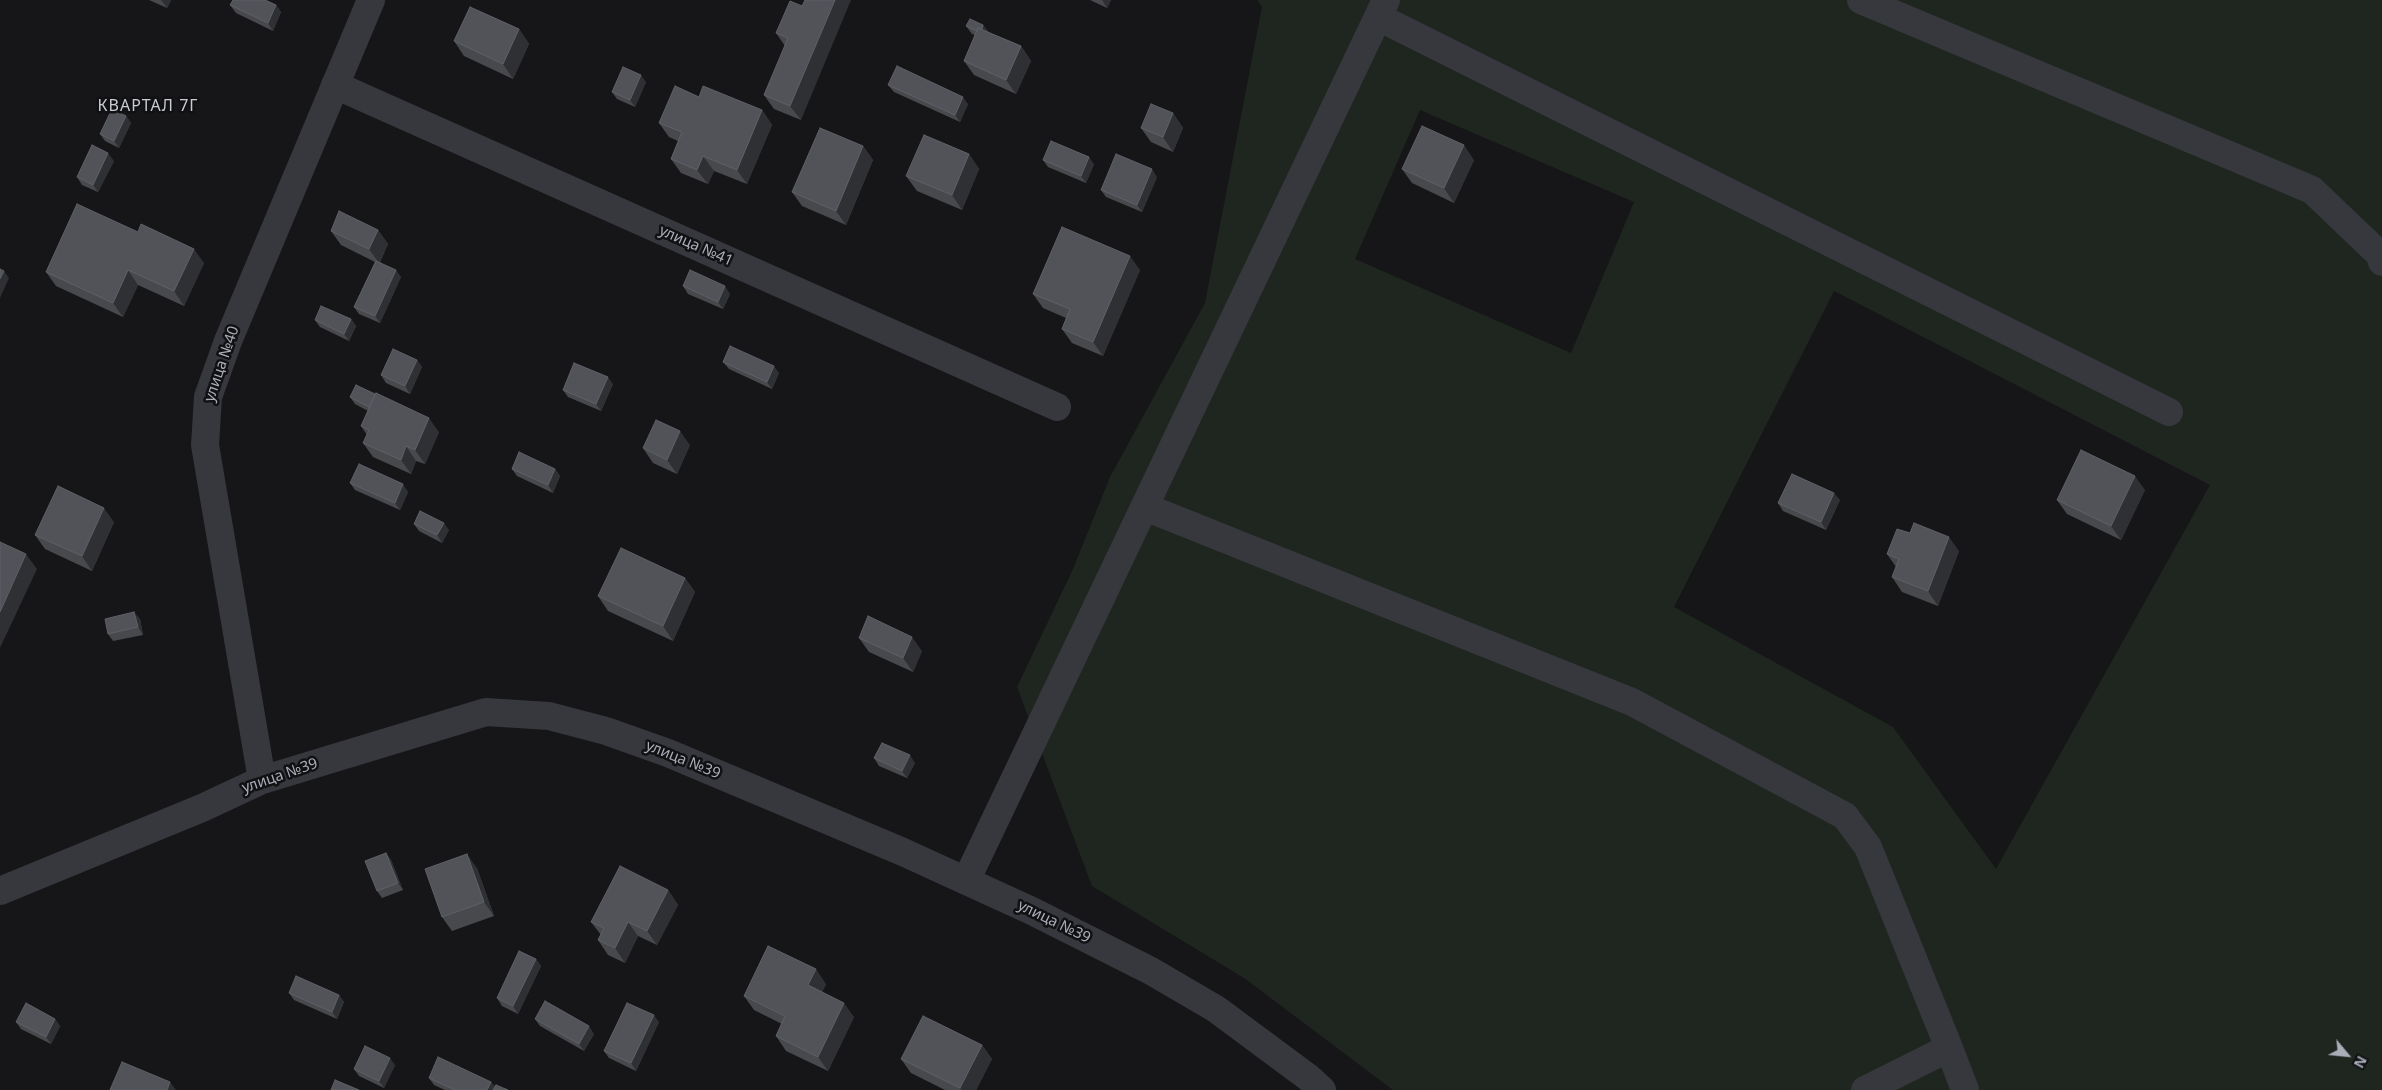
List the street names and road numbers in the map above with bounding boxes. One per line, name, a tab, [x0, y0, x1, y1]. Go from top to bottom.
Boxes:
street label: улица №41	[656, 222, 736, 270]
street label: улица №40	[201, 324, 243, 404]
street label: улица №39	[643, 737, 723, 783]
street label: улица №39	[240, 755, 320, 797]
street label: улица №39	[1015, 897, 1093, 947]

